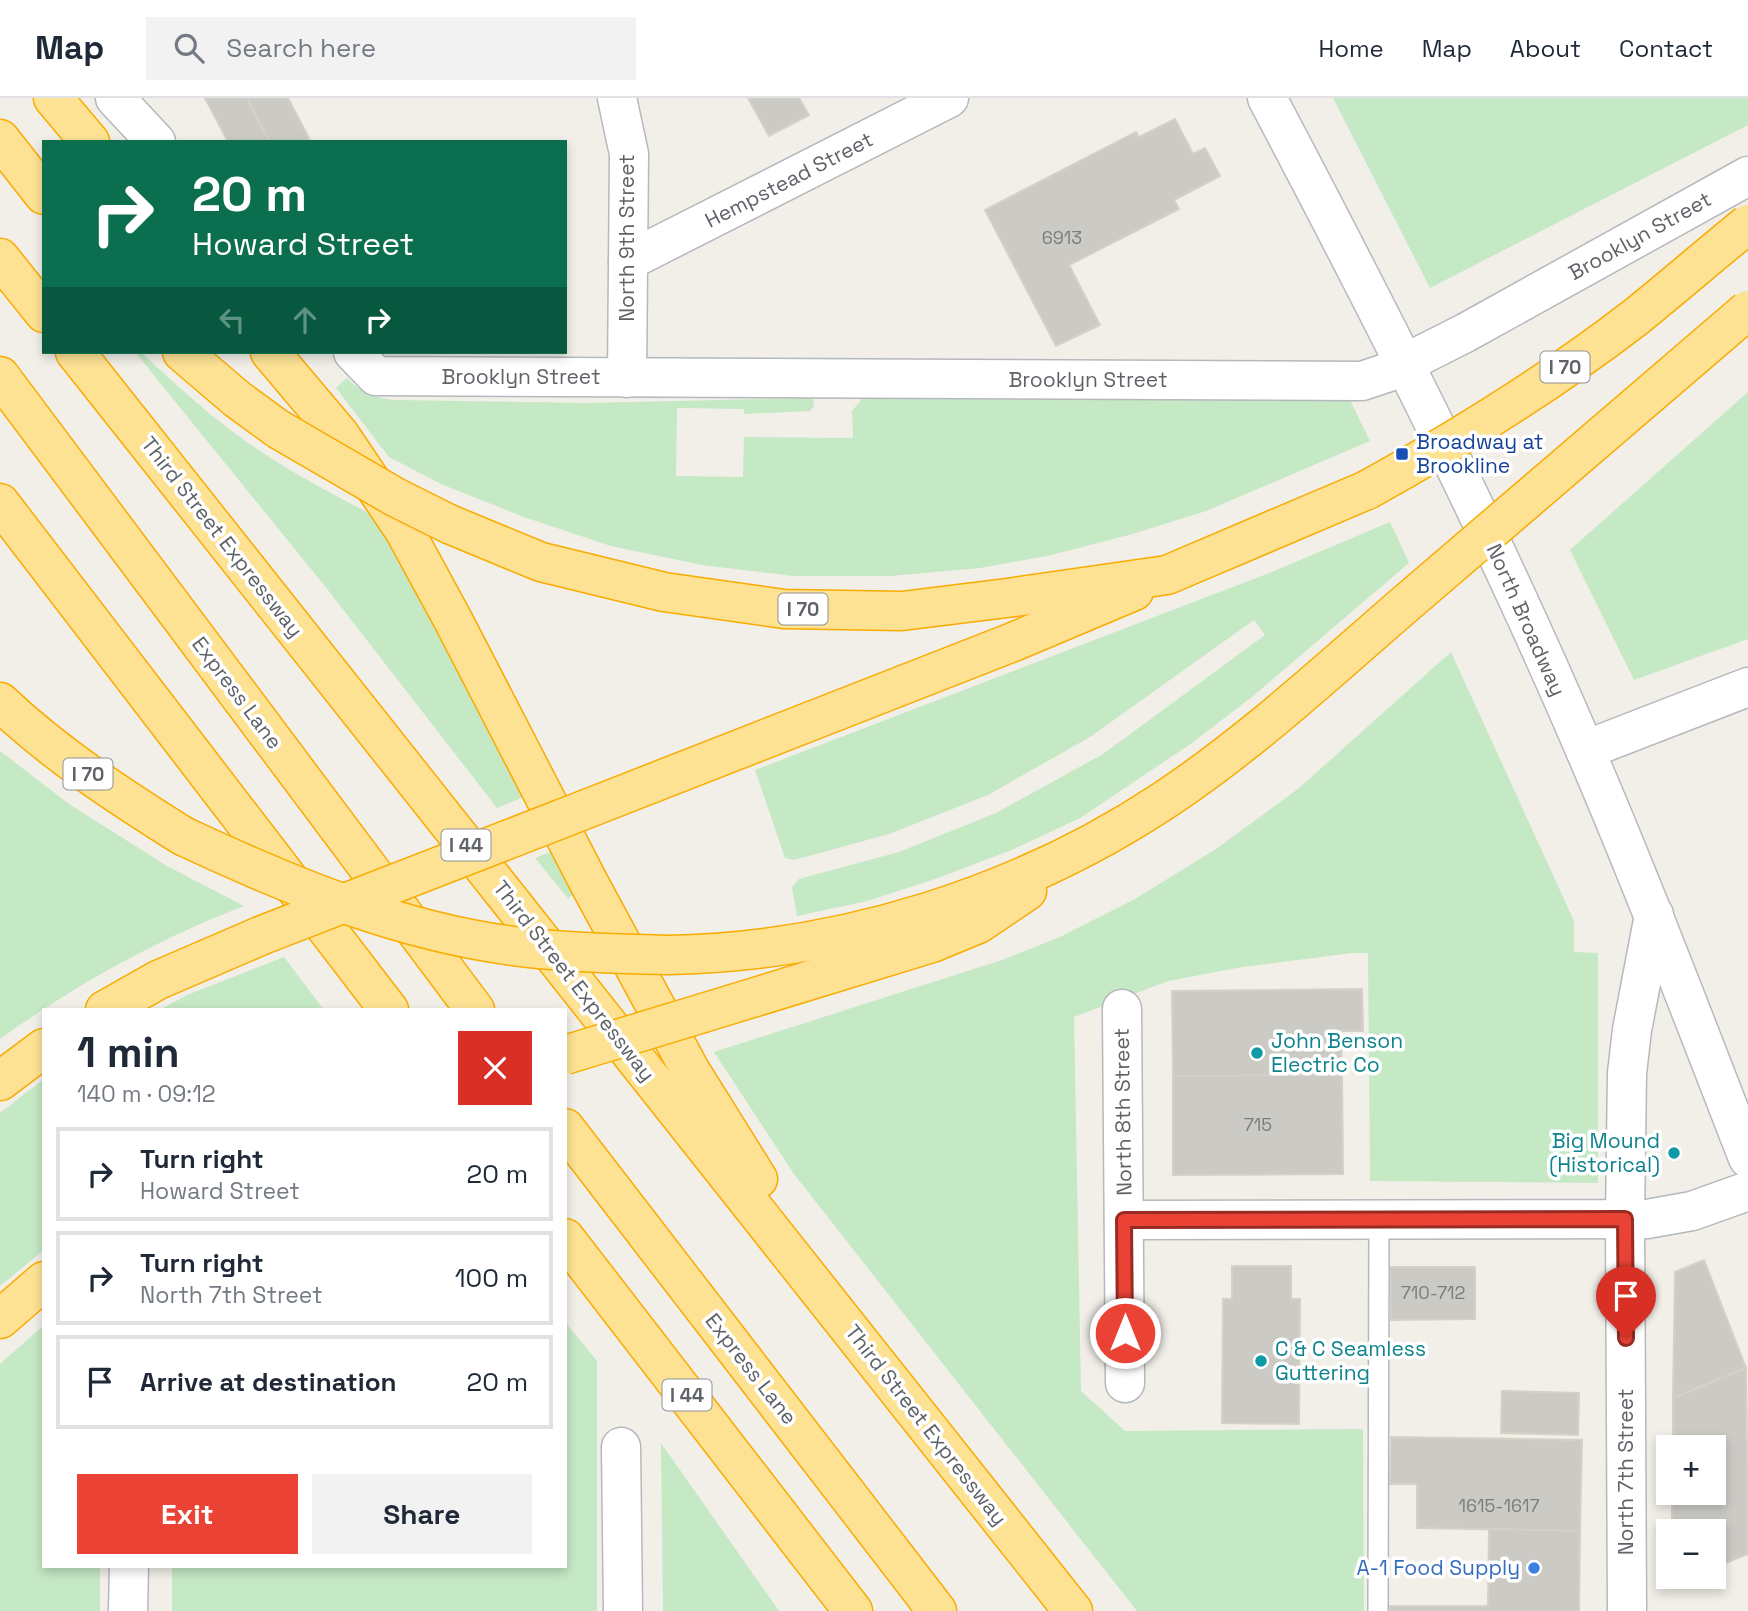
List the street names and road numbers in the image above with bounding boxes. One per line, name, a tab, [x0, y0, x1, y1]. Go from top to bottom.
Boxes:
street label: Hempstead Street	[700, 125, 877, 234]
street label: North 9th Street	[613, 154, 640, 322]
street label: Brooklyn Street	[1564, 185, 1716, 286]
road number: I 70	[1540, 352, 1590, 382]
street label: Brooklyn Street	[441, 363, 601, 390]
street label: Brooklyn Street	[1008, 366, 1168, 393]
street label: Third Street Expressway	[136, 431, 309, 642]
street label: North Broadway	[1481, 539, 1572, 700]
road number: I 70	[778, 594, 828, 624]
street label: Express Lane	[186, 631, 289, 754]
road number: I 70	[64, 758, 112, 790]
road number: I 44	[442, 830, 490, 860]
street label: Third Street Expressway	[488, 875, 661, 1086]
street label: North 8th Street	[1108, 1028, 1137, 1196]
street label: Express Lane	[699, 1308, 803, 1430]
street label: Third Street Expressway	[840, 1319, 1013, 1530]
road number: I 44	[662, 1380, 712, 1410]
street label: North 7th Street	[1612, 1389, 1639, 1555]

